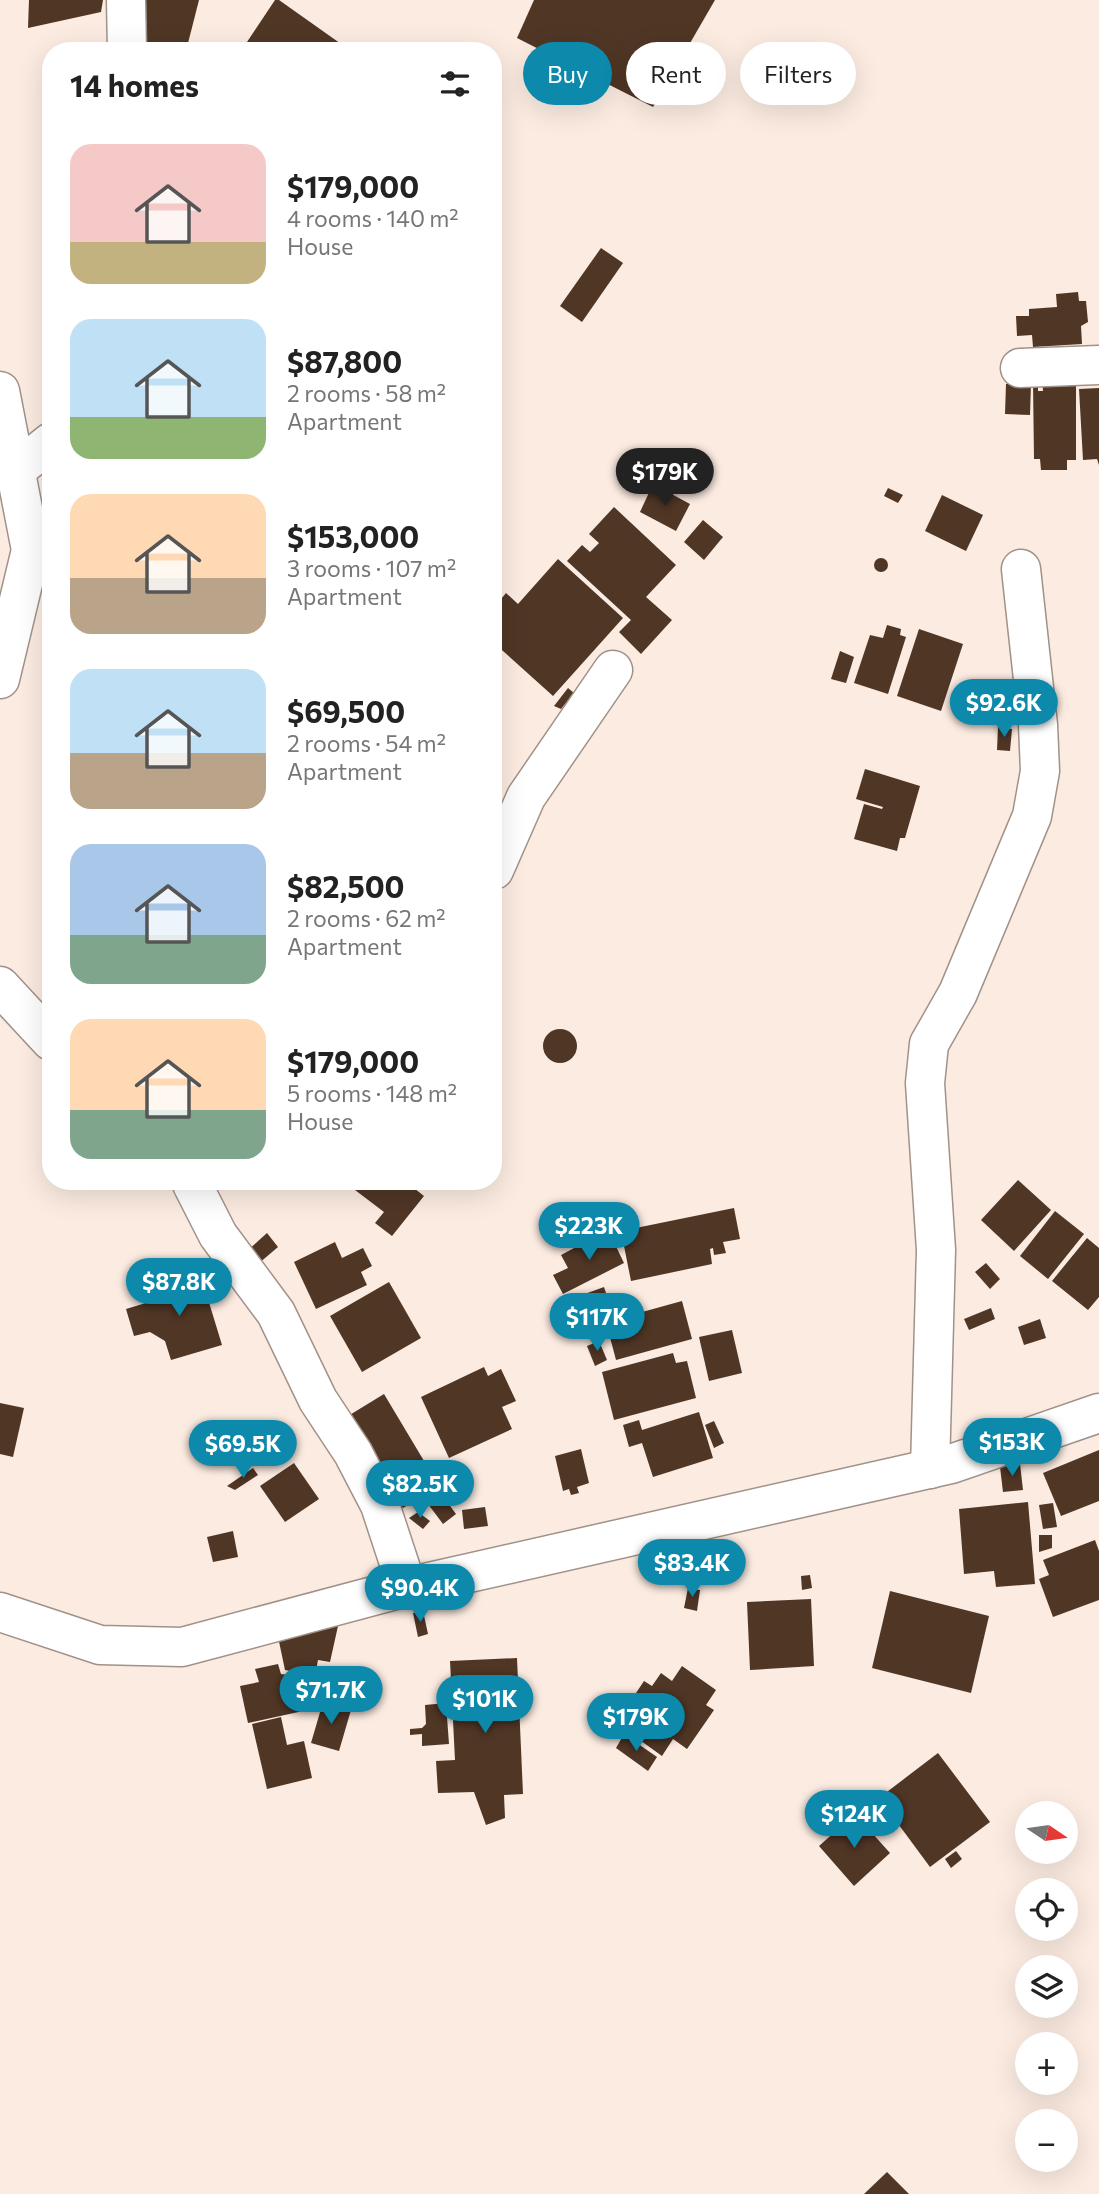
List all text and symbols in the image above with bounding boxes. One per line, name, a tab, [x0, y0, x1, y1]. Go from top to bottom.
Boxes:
chip: Buy	[523, 42, 612, 105]
chip: Rent	[626, 42, 726, 105]
chip: Filters	[740, 42, 856, 105]
icon: filters	[436, 65, 474, 103]
text: 14 homes	[70, 66, 199, 103]
text: $179,000	[287, 167, 419, 204]
icon: home	[126, 172, 210, 256]
text: 4 rooms · 140 m²	[287, 204, 459, 232]
text: House	[287, 232, 353, 260]
text: $87,800	[287, 342, 402, 379]
icon: home	[126, 347, 210, 431]
text: 2 rooms · 58 m²	[287, 379, 446, 407]
text: Apartment	[287, 407, 402, 435]
pin: $179K	[616, 448, 714, 508]
text: $179K	[632, 457, 698, 485]
text: $153,000	[287, 517, 419, 554]
icon: home	[126, 522, 210, 606]
text: 3 rooms · 107 m²	[287, 554, 456, 582]
text: Apartment	[287, 582, 402, 610]
pin: $92.6K	[947, 680, 1061, 739]
text: $92.6K	[966, 688, 1042, 716]
text: $69,500	[287, 692, 405, 729]
icon: home	[126, 697, 210, 781]
text: 2 rooms · 54 m²	[287, 729, 446, 757]
text: Apartment	[287, 757, 402, 785]
text: $82,500	[287, 867, 405, 904]
icon: home	[126, 872, 210, 956]
text: 2 rooms · 62 m²	[287, 904, 446, 932]
text: Apartment	[287, 932, 402, 960]
text: $179,000	[287, 1042, 419, 1079]
icon: home	[126, 1047, 210, 1131]
text: 5 rooms · 148 m²	[287, 1079, 457, 1107]
text: House	[287, 1107, 353, 1135]
pin: $223K	[540, 1202, 638, 1262]
text: $223K	[555, 1211, 623, 1239]
pin: $87.8K	[122, 1258, 236, 1318]
text: $87.8K	[142, 1267, 216, 1295]
pin: $117K	[548, 1294, 646, 1353]
text: $117K	[566, 1302, 628, 1330]
pin: $153K	[963, 1418, 1061, 1478]
pin: $69.5K	[186, 1420, 300, 1480]
text: $153K	[979, 1427, 1045, 1455]
text: $69.5K	[205, 1429, 281, 1457]
pin: $82.5K	[363, 1460, 477, 1520]
text: $82.5K	[382, 1469, 458, 1497]
pin: $83.4K	[635, 1540, 749, 1599]
text: $83.4K	[654, 1548, 730, 1576]
pin: $90.4K	[363, 1564, 477, 1624]
text: $90.4K	[381, 1573, 459, 1601]
pin: $71.7K	[274, 1666, 388, 1726]
text: $71.7K	[296, 1675, 366, 1703]
pin: $101K	[436, 1676, 534, 1735]
text: $101K	[452, 1684, 518, 1712]
pin: $179K	[587, 1694, 685, 1753]
text: $179K	[603, 1702, 669, 1730]
pin: $124K	[805, 1790, 903, 1850]
text: $124K	[821, 1799, 887, 1827]
north arrow	[1015, 1801, 1078, 1864]
map controls	[1015, 1801, 1078, 2172]
button: locate	[1015, 1878, 1078, 1941]
button: layers	[1015, 1955, 1078, 2018]
button: +	[1015, 2032, 1078, 2095]
button: −	[1015, 2109, 1078, 2172]

